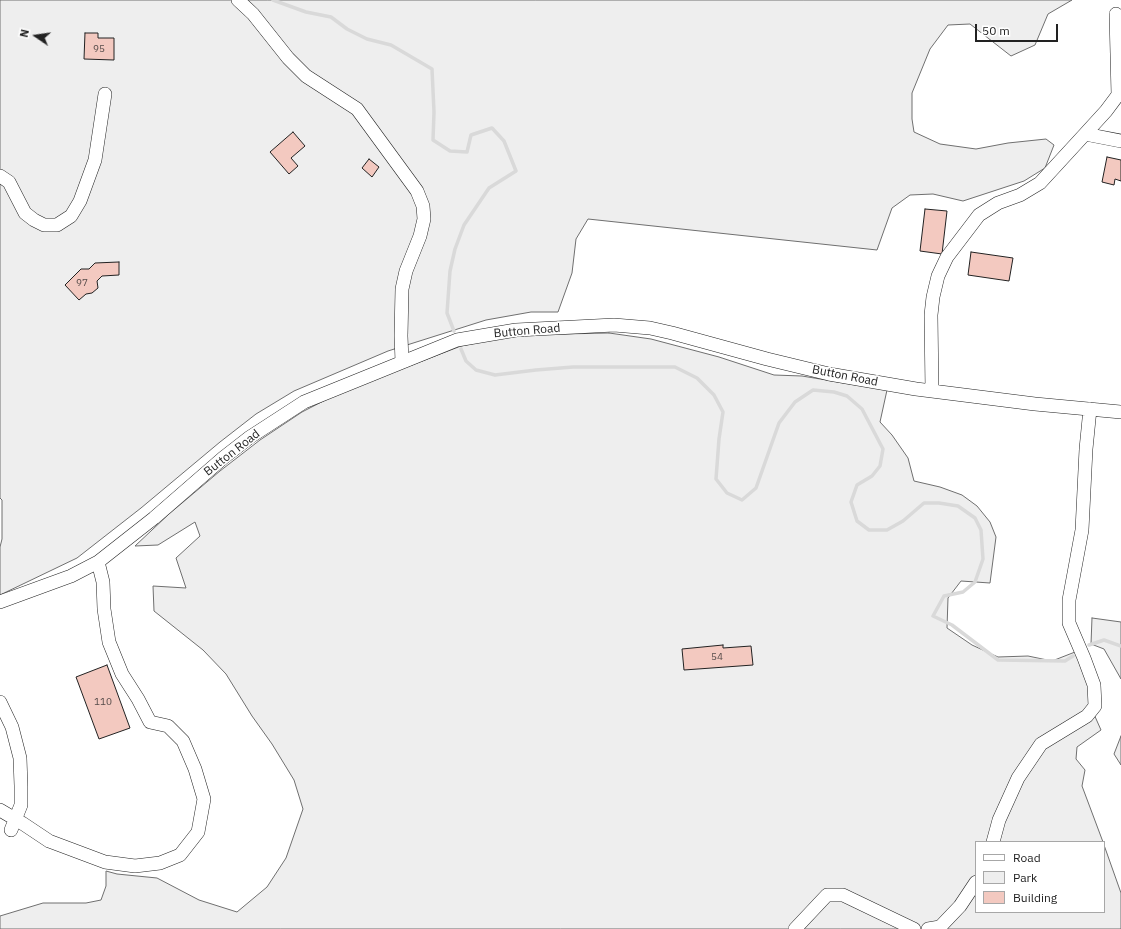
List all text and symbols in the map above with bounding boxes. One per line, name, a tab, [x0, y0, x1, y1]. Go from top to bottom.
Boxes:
north arrow	[16, 16, 56, 56]
scale bar	[977, 16, 1060, 42]
text: 50 m	[982, 23, 1010, 38]
text: N	[17, 28, 32, 39]
house number: 95	[93, 43, 105, 55]
house number: 97	[76, 277, 88, 289]
street label: Button Road	[493, 321, 561, 341]
street label: Button Road	[811, 363, 879, 389]
street label: Button Road	[201, 427, 263, 479]
house number: 54	[711, 651, 723, 663]
house number: 110	[94, 696, 112, 708]
legend	[975, 841, 1105, 913]
text: Road	[1013, 850, 1041, 865]
text: Park	[1013, 870, 1037, 885]
text: Building	[1013, 890, 1057, 905]

